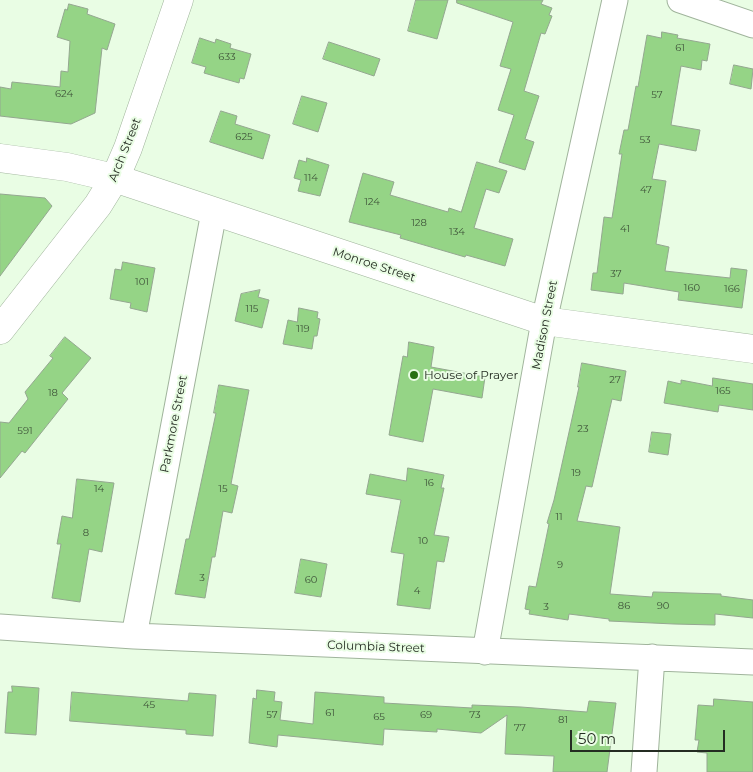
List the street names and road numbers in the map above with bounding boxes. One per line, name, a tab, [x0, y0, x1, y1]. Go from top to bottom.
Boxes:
street label: Arch Street	[106, 116, 144, 184]
street label: Monroe Street	[331, 245, 417, 285]
street label: Madison Street	[529, 279, 561, 371]
street label: Parkmore Street	[157, 374, 191, 474]
street label: Columbia Street	[327, 638, 425, 656]

